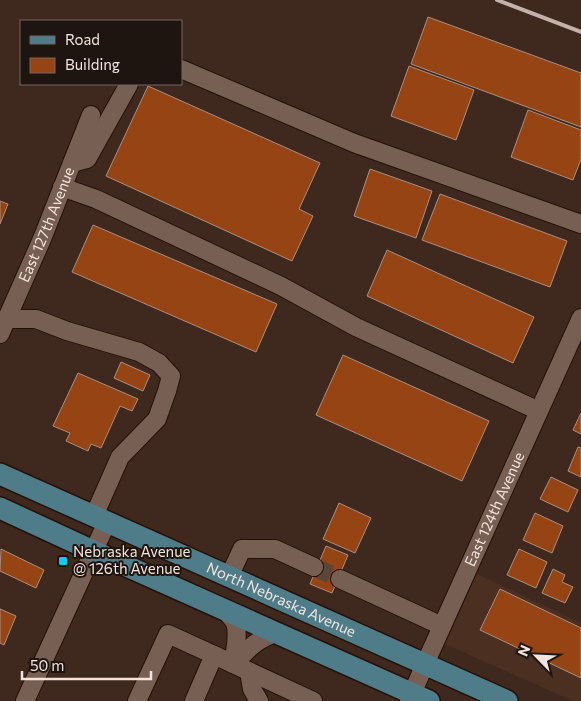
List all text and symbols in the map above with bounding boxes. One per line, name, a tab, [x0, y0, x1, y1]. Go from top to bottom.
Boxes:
legend	[20, 20, 182, 85]
text: Road	[65, 30, 100, 48]
text: Building	[65, 55, 120, 73]
street label: East 127th Avenue	[14, 164, 78, 285]
street label: East 124th Avenue	[460, 449, 528, 569]
place label: Nebraska Avenue @ 126th Avenue	[73, 542, 191, 577]
marker: Nebraska Avenue @ 126th Avenue	[57, 555, 69, 567]
street label: North Nebraska Avenue	[204, 558, 359, 640]
north arrow	[511, 631, 561, 681]
text: N	[514, 642, 534, 659]
scale bar	[22, 648, 151, 680]
text: 50 m	[30, 656, 64, 674]

